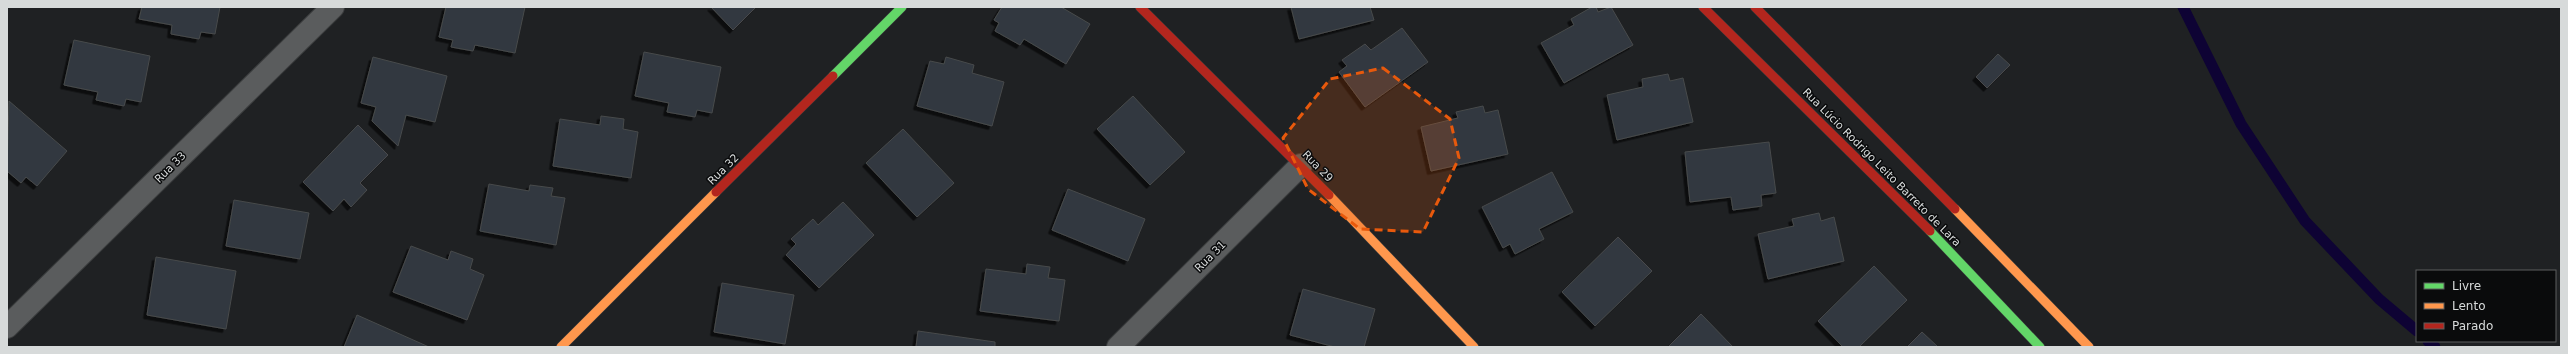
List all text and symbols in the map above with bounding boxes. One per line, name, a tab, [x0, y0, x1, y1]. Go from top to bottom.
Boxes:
street label: Rua Lúcio Rodrigo Leito Barreto de Lara	[1800, 86, 1963, 249]
street label: Rua 29	[1300, 148, 1336, 185]
street label: Rua 33	[152, 149, 189, 186]
street label: Rua 32	[705, 151, 742, 188]
street label: Rua 31	[1192, 238, 1229, 275]
legend	[2416, 270, 2556, 342]
text: Livre	[2452, 279, 2481, 293]
text: Lento	[2452, 299, 2486, 313]
text: Parado	[2452, 319, 2493, 333]

